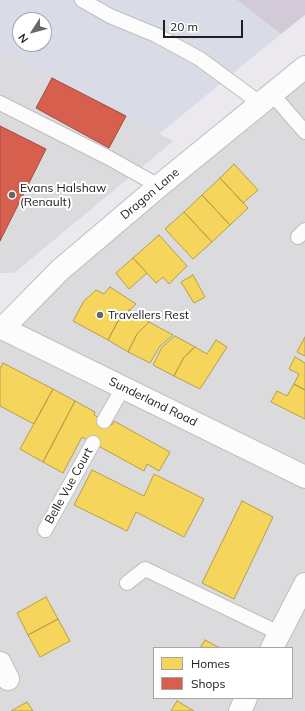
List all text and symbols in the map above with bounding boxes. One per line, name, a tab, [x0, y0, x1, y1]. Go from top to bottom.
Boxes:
north arrow	[12, 12, 52, 52]
scale bar	[165, 12, 245, 38]
text: 20 m	[170, 19, 198, 34]
text: N	[15, 31, 31, 46]
street label: Dragon Lane	[118, 165, 182, 223]
place label: Evans Halshaw (Renault)	[20, 181, 106, 209]
marker: Evans Halshaw (Renault)	[7, 190, 17, 200]
place label: Travellers Rest	[108, 308, 189, 322]
marker: Travellers Rest	[95, 310, 105, 320]
street label: Sunderland Road	[107, 374, 199, 430]
street label: Belle Vue Court	[42, 445, 96, 527]
legend	[153, 647, 293, 699]
text: Homes	[191, 656, 230, 671]
text: Shops	[191, 676, 226, 691]

